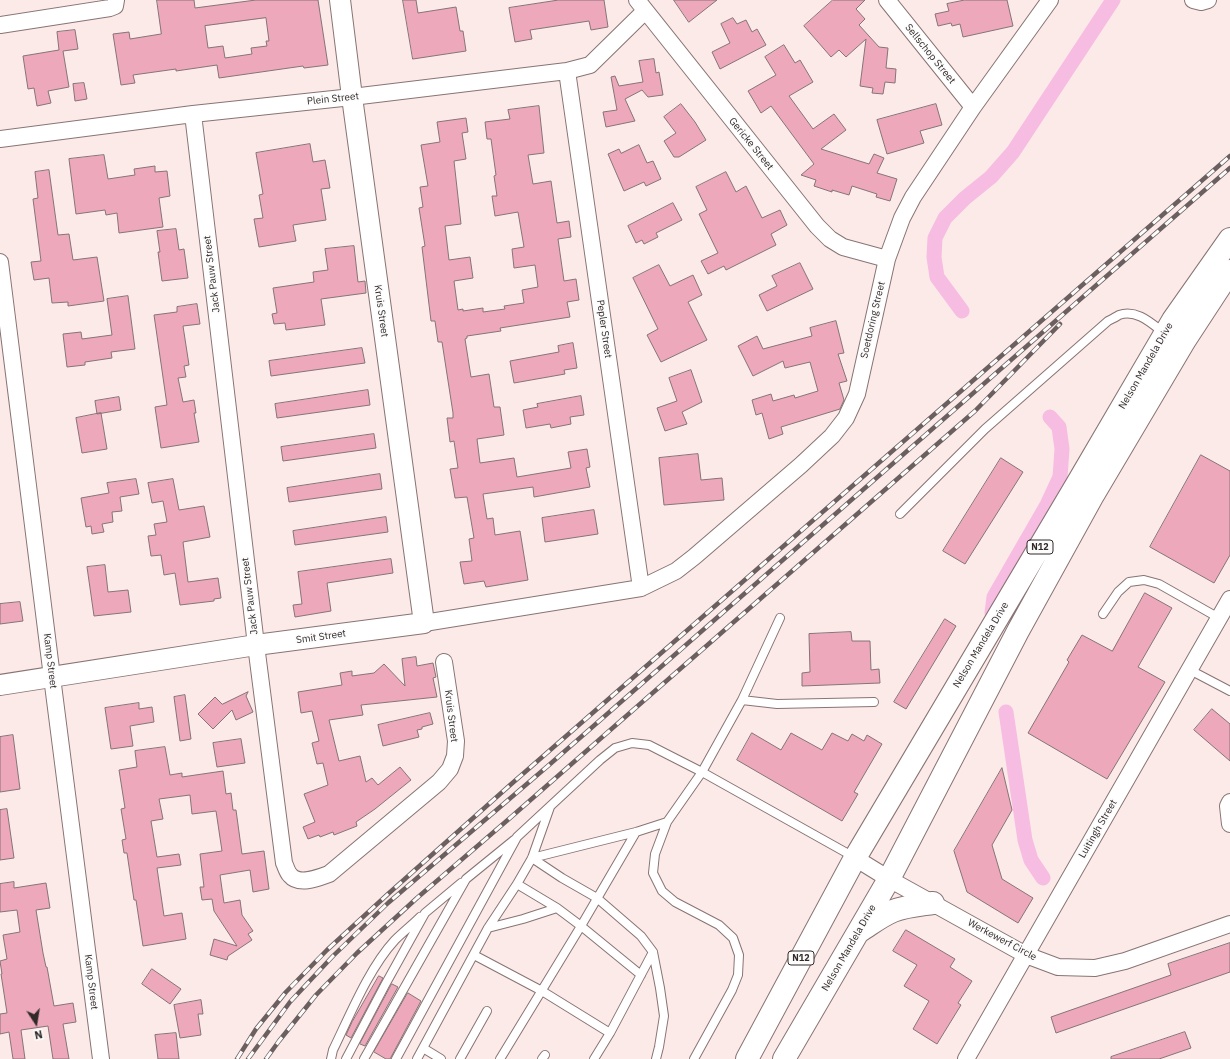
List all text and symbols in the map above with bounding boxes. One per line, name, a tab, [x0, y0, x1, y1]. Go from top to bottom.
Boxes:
street label: Sellschop Street	[902, 22, 958, 86]
street label: Plein Street	[306, 90, 360, 108]
street label: Gericke Street	[726, 115, 776, 173]
street label: Jack Pauw Street	[201, 235, 223, 313]
street label: Soetdoring Street	[858, 280, 888, 360]
street label: Kruis Street	[371, 284, 391, 338]
street label: Pepler Street	[594, 299, 614, 359]
street label: Nelson Mandela Drive	[1116, 321, 1176, 411]
road number: N12	[1027, 540, 1053, 554]
street label: Jack Pauw Street	[239, 557, 261, 635]
street label: Nelson Mandela Drive	[951, 600, 1011, 690]
street label: Smit Street	[295, 628, 347, 646]
street label: Kamp Street	[41, 633, 59, 689]
street label: Kruis Street	[442, 689, 460, 743]
street label: Luitingh Street	[1076, 798, 1120, 860]
street label: Nelson Mandela Drive	[819, 903, 879, 993]
street label: Werkewerf Circle	[965, 917, 1039, 963]
road number: N12	[788, 951, 814, 965]
street label: Kamp Street	[82, 954, 100, 1010]
north arrow	[16, 1003, 56, 1043]
text: N	[33, 1027, 44, 1042]

